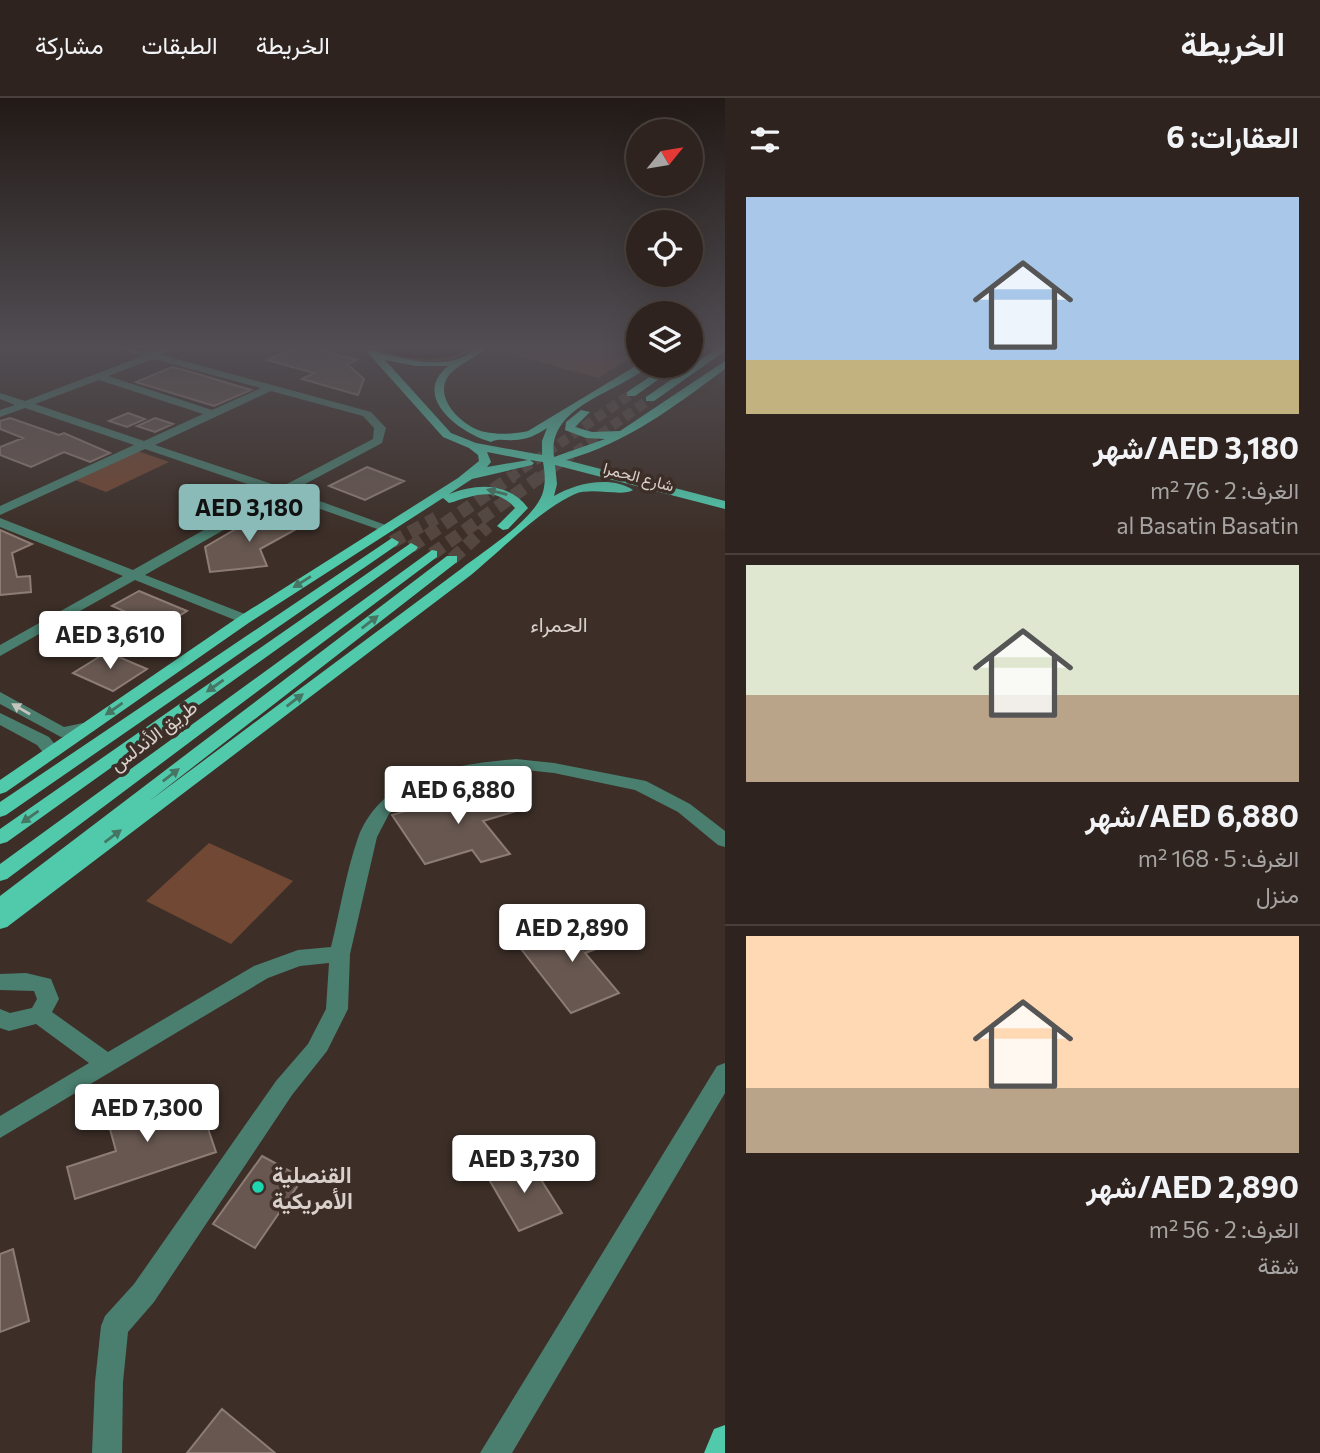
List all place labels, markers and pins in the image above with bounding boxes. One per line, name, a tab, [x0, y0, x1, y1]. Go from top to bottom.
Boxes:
pin: AED 3,180	[169, 484, 329, 544]
pin: AED 3,610	[30, 612, 190, 671]
pin: AED 6,880	[378, 766, 538, 826]
pin: AED 2,890	[492, 904, 652, 964]
pin: AED 7,300	[67, 1084, 227, 1144]
pin: AED 3,730	[444, 1136, 604, 1195]
place label: القنصلية الأمريكية	[272, 1160, 353, 1216]
marker: القنصلية الأمريكية	[250, 1179, 266, 1195]

